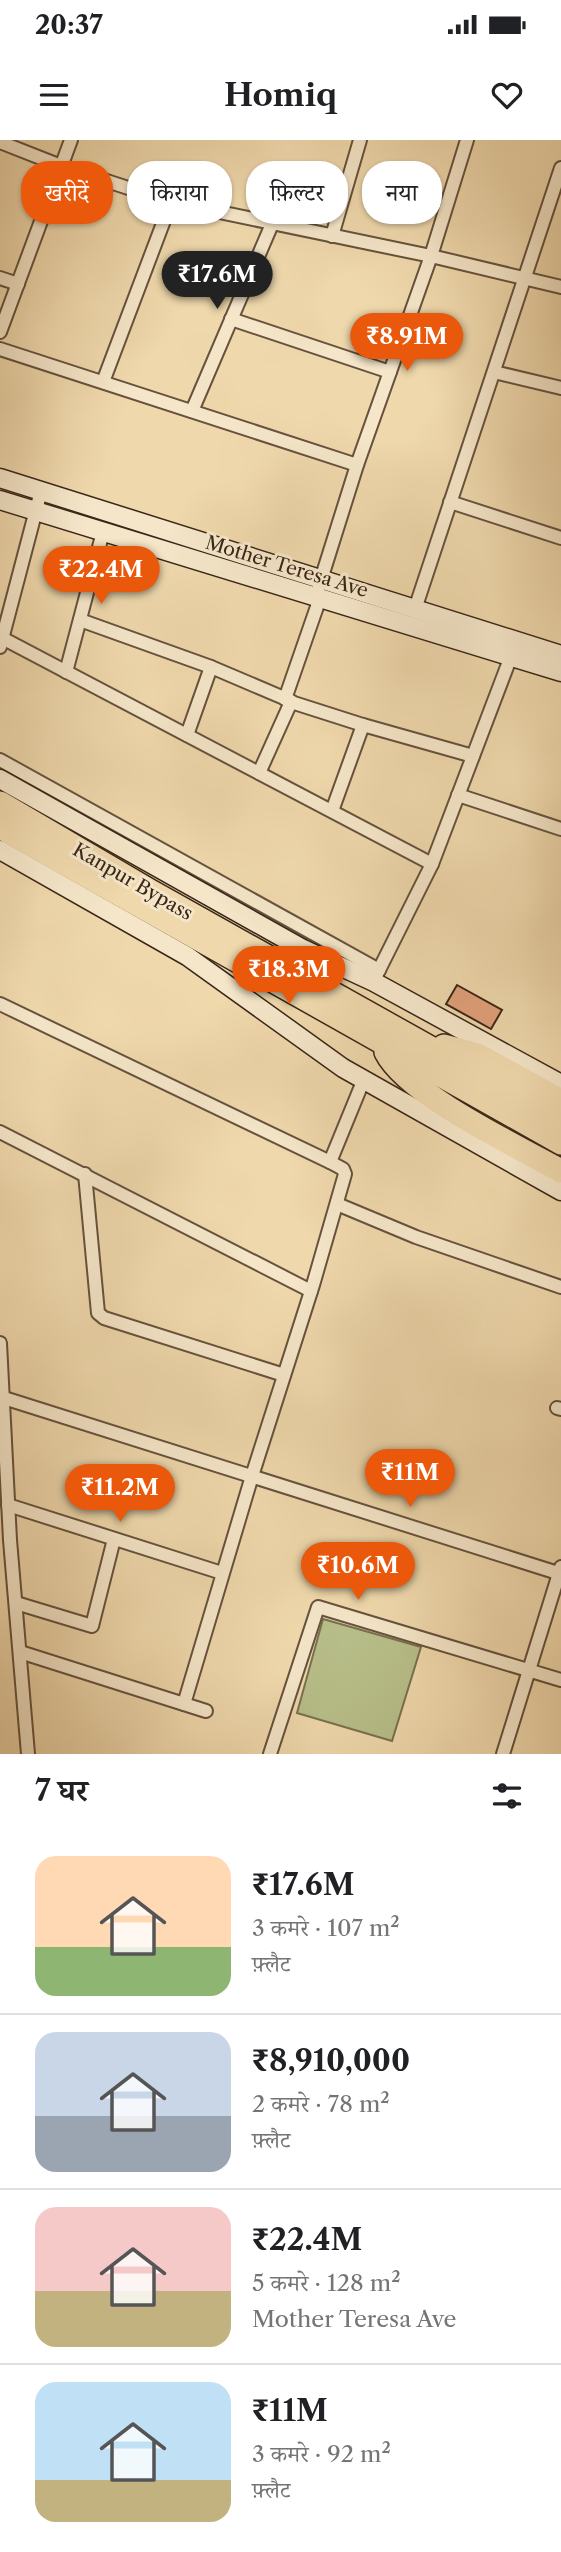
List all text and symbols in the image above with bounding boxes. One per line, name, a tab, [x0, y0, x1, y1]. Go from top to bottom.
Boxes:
text: 20:37	[35, 9, 103, 41]
text: Homiq	[224, 75, 337, 114]
icon: menu	[35, 76, 73, 114]
icon: heart	[488, 76, 526, 114]
chip: खरीदें	[21, 161, 113, 224]
chip: किराया	[127, 161, 232, 224]
chip: फ़िल्टर	[246, 161, 348, 224]
chip: नया	[362, 161, 442, 224]
pin: ₹17.6M	[160, 251, 274, 311]
text: ₹17.6M	[178, 260, 256, 288]
pin: ₹8.91M	[350, 314, 464, 373]
text: ₹8.91M	[366, 322, 448, 350]
street label: Mother Teresa Ave	[203, 531, 371, 602]
pin: ₹22.4M	[44, 546, 158, 606]
text: ₹22.4M	[59, 555, 143, 583]
street label: Kanpur Bypass	[69, 838, 197, 925]
pin: ₹18.3M	[232, 946, 346, 1006]
text: ₹18.3M	[248, 955, 330, 983]
pin: ₹11M	[369, 1450, 451, 1509]
text: ₹11M	[381, 1458, 439, 1486]
pin: ₹11.2M	[63, 1464, 177, 1524]
text: ₹11.2M	[81, 1473, 159, 1501]
pin: ₹10.6M	[301, 1542, 415, 1602]
text: ₹10.6M	[317, 1551, 399, 1579]
text: 7 घर	[35, 1772, 88, 1809]
icon: filters	[488, 1777, 526, 1815]
text: ₹17.6M	[252, 1866, 355, 1903]
icon: home	[91, 1884, 175, 1968]
text: 3 कमरे · 107 m²	[252, 1914, 400, 1942]
text: फ़्लैट	[252, 1950, 290, 1978]
text: ₹8,910,000	[252, 2042, 410, 2079]
icon: home	[91, 2060, 175, 2144]
text: 2 कमरे · 78 m²	[252, 2090, 390, 2118]
text: फ़्लैट	[252, 2126, 290, 2154]
text: ₹22.4M	[252, 2221, 362, 2258]
icon: home	[91, 2235, 175, 2319]
text: 5 कमरे · 128 m²	[252, 2269, 401, 2297]
text: Mother Teresa Ave	[252, 2305, 457, 2333]
text: ₹11M	[252, 2392, 328, 2429]
icon: home	[91, 2410, 175, 2494]
text: 3 कमरे · 92 m²	[252, 2440, 391, 2468]
text: फ़्लैट	[252, 2476, 290, 2504]

